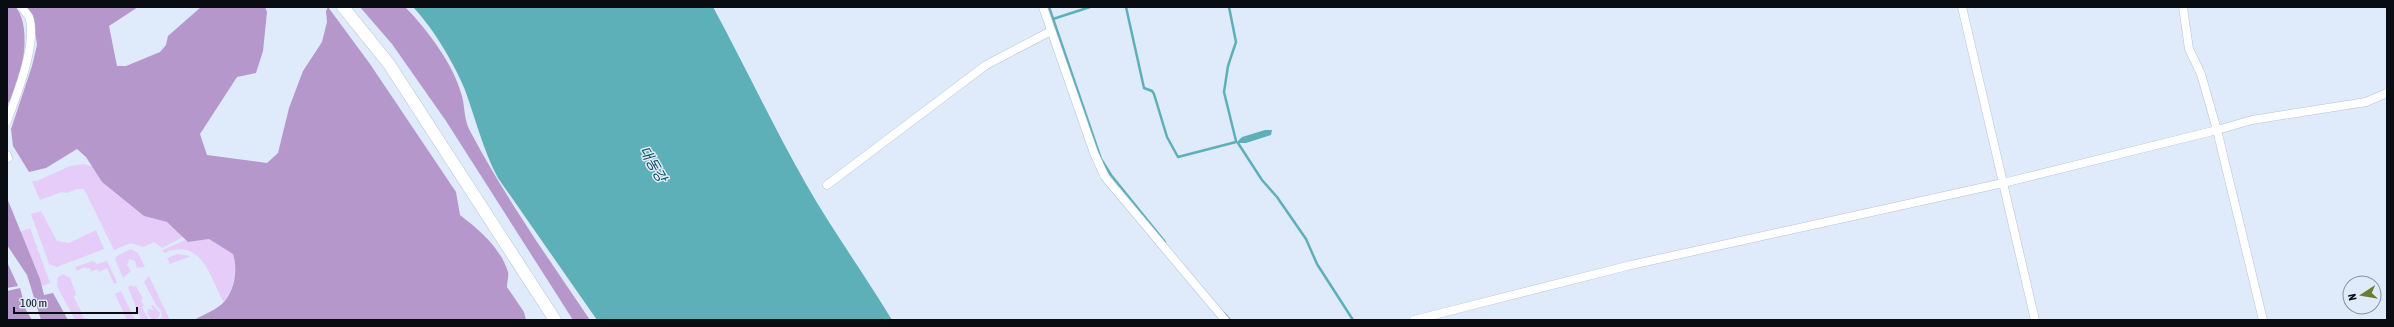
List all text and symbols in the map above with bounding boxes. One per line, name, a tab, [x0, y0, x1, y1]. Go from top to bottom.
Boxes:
water label: 대동강	[636, 143, 671, 187]
north arrow	[2342, 275, 2382, 315]
scale bar	[14, 289, 137, 315]
text: N	[2346, 293, 2359, 302]
text: 100 m	[20, 296, 47, 310]

